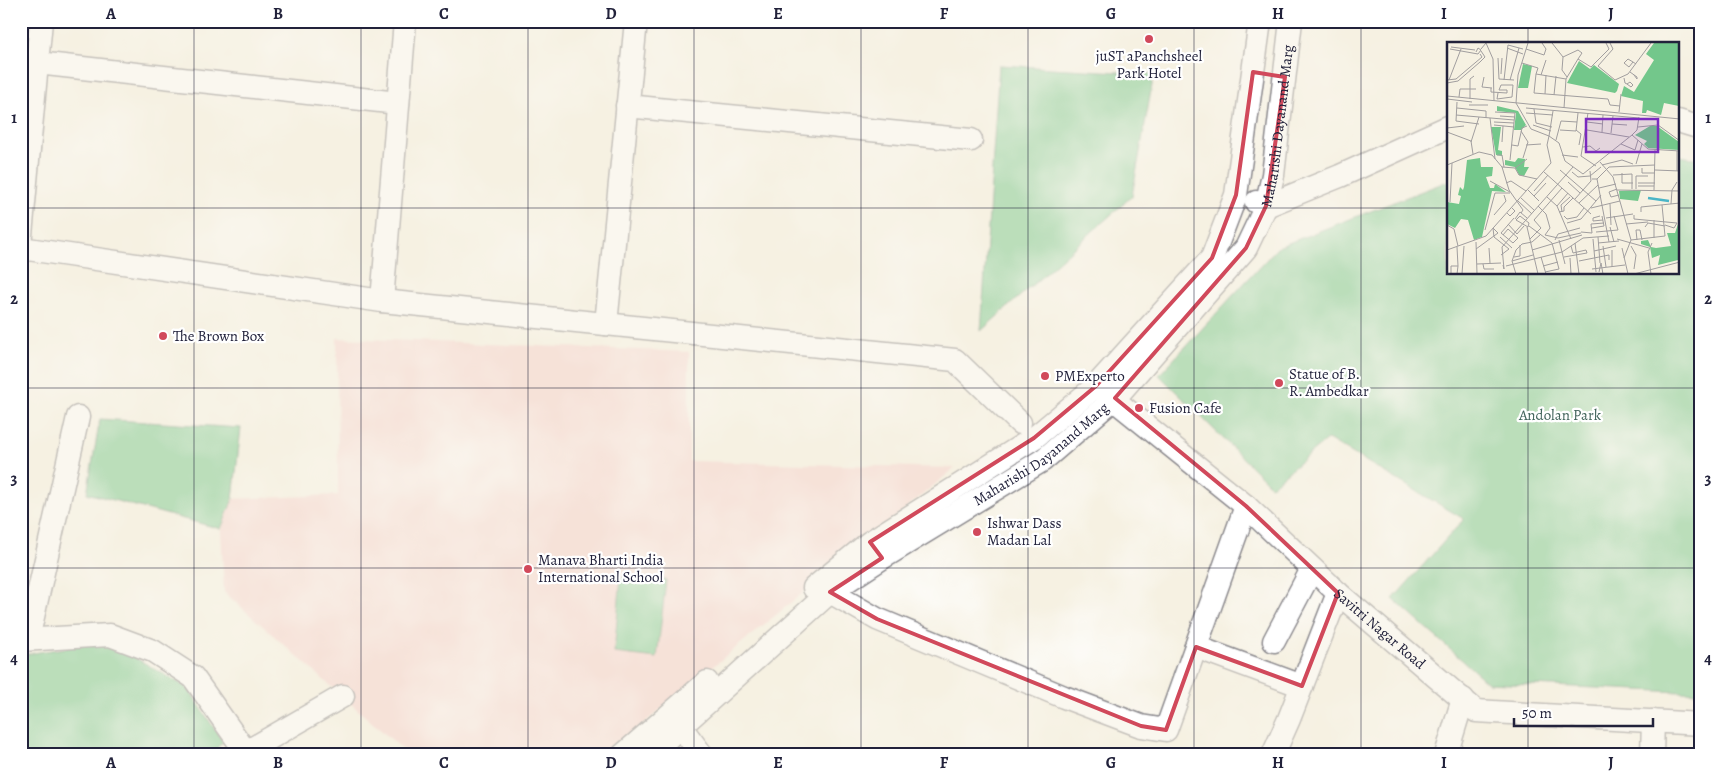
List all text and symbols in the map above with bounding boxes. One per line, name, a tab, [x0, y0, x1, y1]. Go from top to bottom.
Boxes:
text: A	[105, 3, 117, 25]
text: B	[273, 3, 283, 25]
text: C	[439, 3, 449, 25]
text: D	[605, 3, 617, 25]
text: E	[773, 3, 783, 25]
text: F	[940, 3, 949, 25]
text: G	[1106, 3, 1116, 25]
text: H	[1272, 3, 1284, 25]
text: I	[1441, 3, 1447, 25]
text: J	[1608, 3, 1614, 25]
marker: juST aPanchsheel Park Hotel	[1143, 33, 1155, 45]
inset map	[1447, 42, 1680, 275]
street label: Maharishi Dayanand Marg	[1256, 43, 1298, 209]
place label: juST aPanchsheel Park Hotel	[1096, 46, 1203, 83]
text: 1	[11, 107, 17, 129]
text: 1	[1705, 107, 1711, 129]
text: 2	[10, 288, 18, 310]
text: 2	[1704, 288, 1712, 310]
place label: The Brown Box	[173, 326, 264, 346]
marker: The Brown Box	[157, 330, 169, 342]
place label: Statue of B. R. Ambedkar	[1289, 364, 1369, 401]
place label: PMExperto	[1055, 366, 1125, 386]
marker: PMExperto	[1039, 370, 1051, 382]
marker: Statue of B. R. Ambedkar	[1273, 377, 1285, 389]
street label: Maharishi Dayanand Marg	[969, 397, 1113, 510]
place label: Fusion Cafe	[1149, 398, 1222, 418]
marker: Fusion Cafe	[1133, 402, 1145, 414]
park label: Andolan Park	[1518, 405, 1602, 425]
text: 3	[11, 468, 18, 490]
text: 3	[1705, 468, 1712, 490]
place label: Ishwar Dass Madan Lal	[987, 513, 1062, 550]
marker: Ishwar Dass Madan Lal	[971, 526, 983, 538]
place label: Manava Bharti India International School	[538, 550, 664, 587]
marker: Manava Bharti India International School	[522, 563, 534, 575]
street label: Savitri Nagar Road	[1329, 584, 1431, 674]
text: 4	[10, 648, 18, 670]
text: 4	[1704, 648, 1712, 670]
scale bar	[1514, 696, 1653, 728]
text: 50 m	[1522, 703, 1552, 723]
text: A	[105, 752, 117, 774]
text: B	[273, 752, 283, 774]
text: C	[439, 752, 449, 774]
text: D	[605, 752, 617, 774]
text: E	[773, 752, 783, 774]
text: F	[940, 752, 949, 774]
text: G	[1106, 752, 1116, 774]
text: H	[1272, 752, 1284, 774]
text: I	[1441, 752, 1447, 774]
text: J	[1608, 752, 1614, 774]

